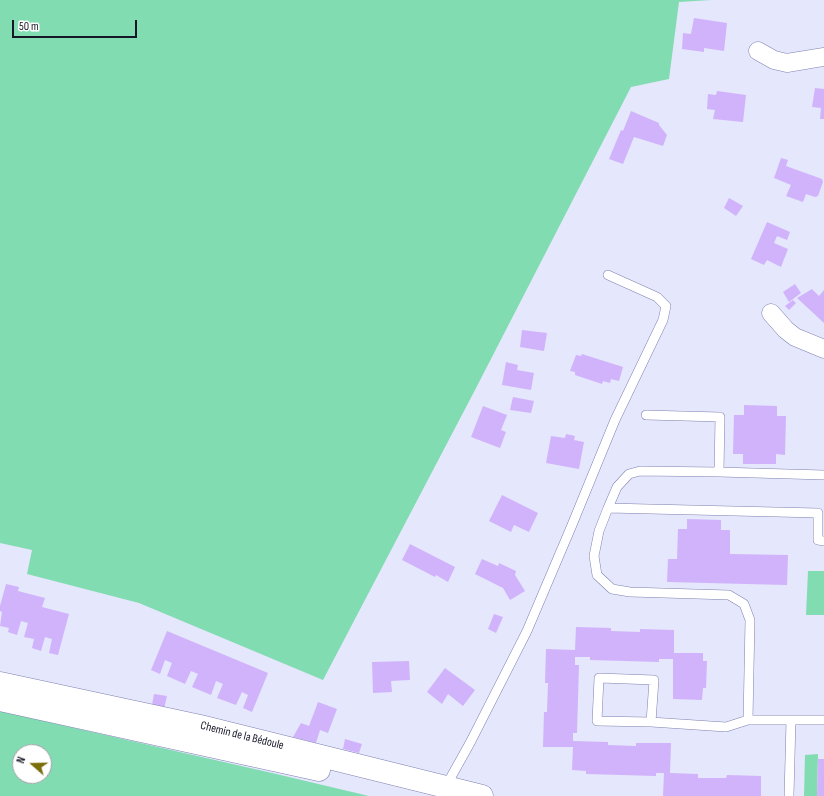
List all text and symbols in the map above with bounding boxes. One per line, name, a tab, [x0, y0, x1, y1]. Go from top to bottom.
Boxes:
scale bar	[14, 12, 139, 38]
text: 50 m	[19, 19, 39, 34]
street label: Chemin de la Bédoule	[199, 719, 285, 753]
north arrow	[12, 744, 52, 784]
text: N	[14, 755, 28, 765]

